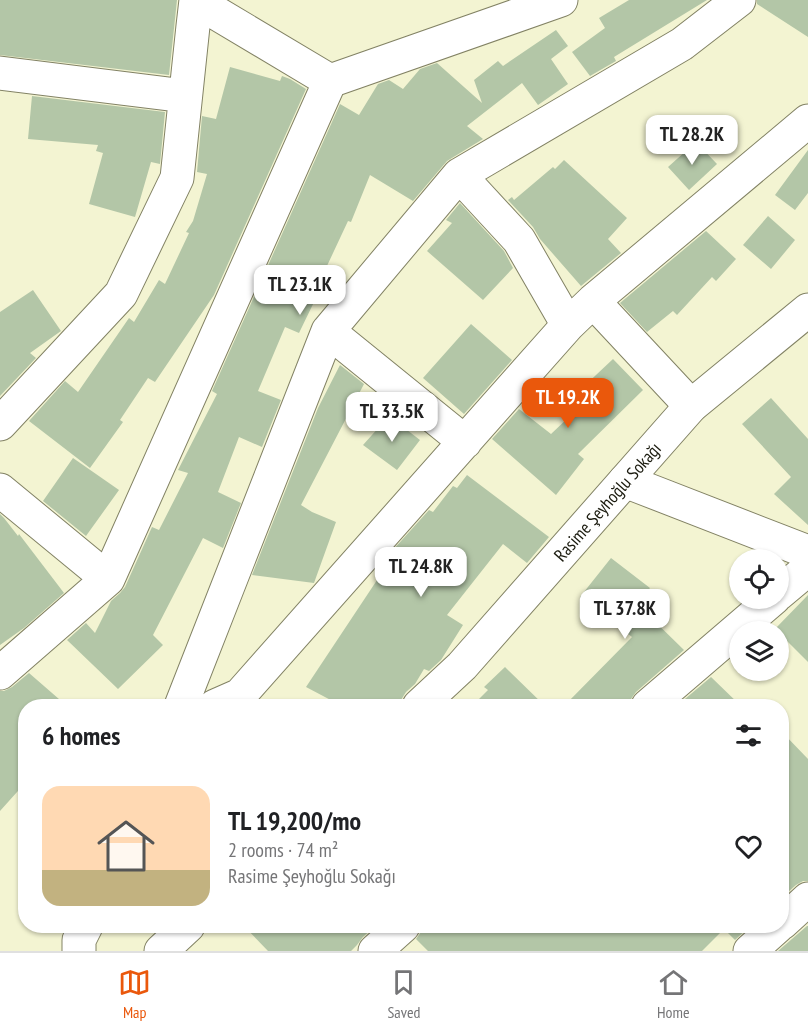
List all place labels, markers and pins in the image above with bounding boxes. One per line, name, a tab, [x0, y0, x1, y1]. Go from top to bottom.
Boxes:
pin: TL 28.2K	[630, 115, 754, 166]
pin: TL 23.1K	[238, 265, 362, 316]
pin: TL 19.2K	[506, 378, 630, 429]
pin: TL 33.5K	[330, 392, 454, 443]
pin: TL 24.8K	[359, 547, 483, 598]
pin: TL 37.8K	[563, 589, 687, 640]

